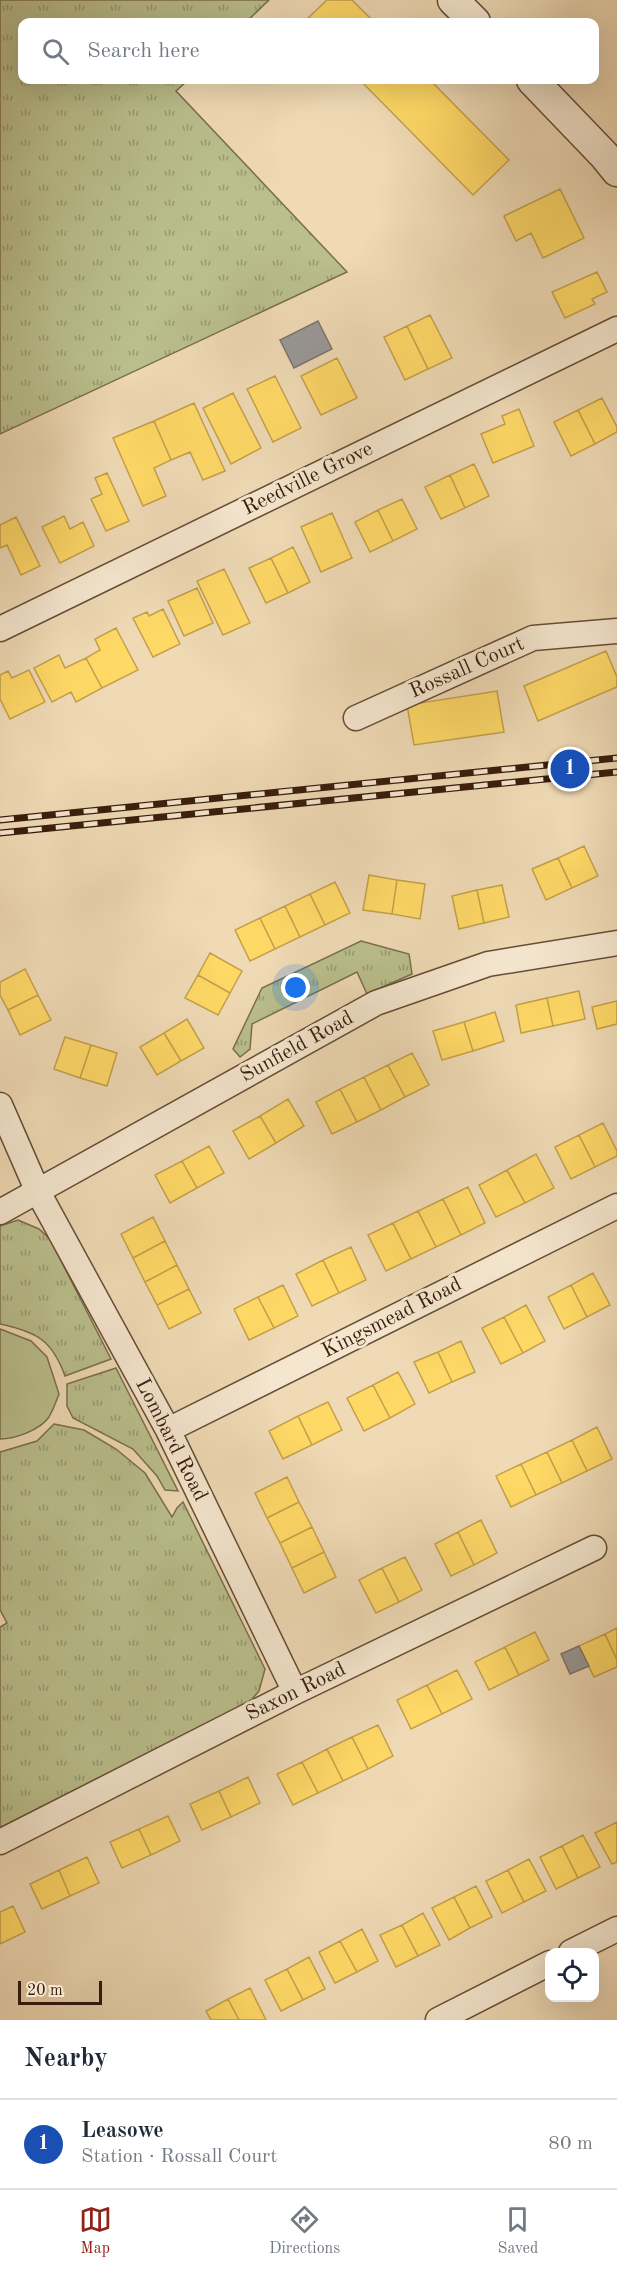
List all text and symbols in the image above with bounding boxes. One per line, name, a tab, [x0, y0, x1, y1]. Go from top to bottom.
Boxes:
search box	[18, 18, 599, 84]
icon: search	[39, 35, 72, 68]
text: Search here	[87, 40, 200, 62]
street label: Reedville Grove	[240, 438, 376, 520]
street label: Rossall Court	[407, 633, 527, 703]
pin: 1	[550, 746, 590, 792]
your location	[281, 973, 310, 1002]
street label: Sunfield Road	[237, 1007, 357, 1087]
street label: Kingsmead Road	[319, 1274, 465, 1362]
street label: Lombard Road	[131, 1375, 211, 1505]
street label: Saxon Road	[243, 1659, 349, 1725]
map controls	[545, 1948, 599, 2002]
button: locate	[545, 1948, 599, 2002]
scale bar	[18, 1978, 102, 2006]
text: 20 m	[27, 1983, 63, 1999]
text: Nearby	[24, 2046, 108, 2072]
text: Leasowe	[81, 2120, 164, 2142]
text: 1	[38, 2134, 49, 2154]
text: 80 m	[548, 2134, 593, 2154]
text: Station · Rossall Court	[81, 2147, 277, 2167]
tab: Map	[79, 2203, 112, 2259]
tab: Directions	[269, 2203, 340, 2259]
tab: Saved	[498, 2203, 538, 2259]

